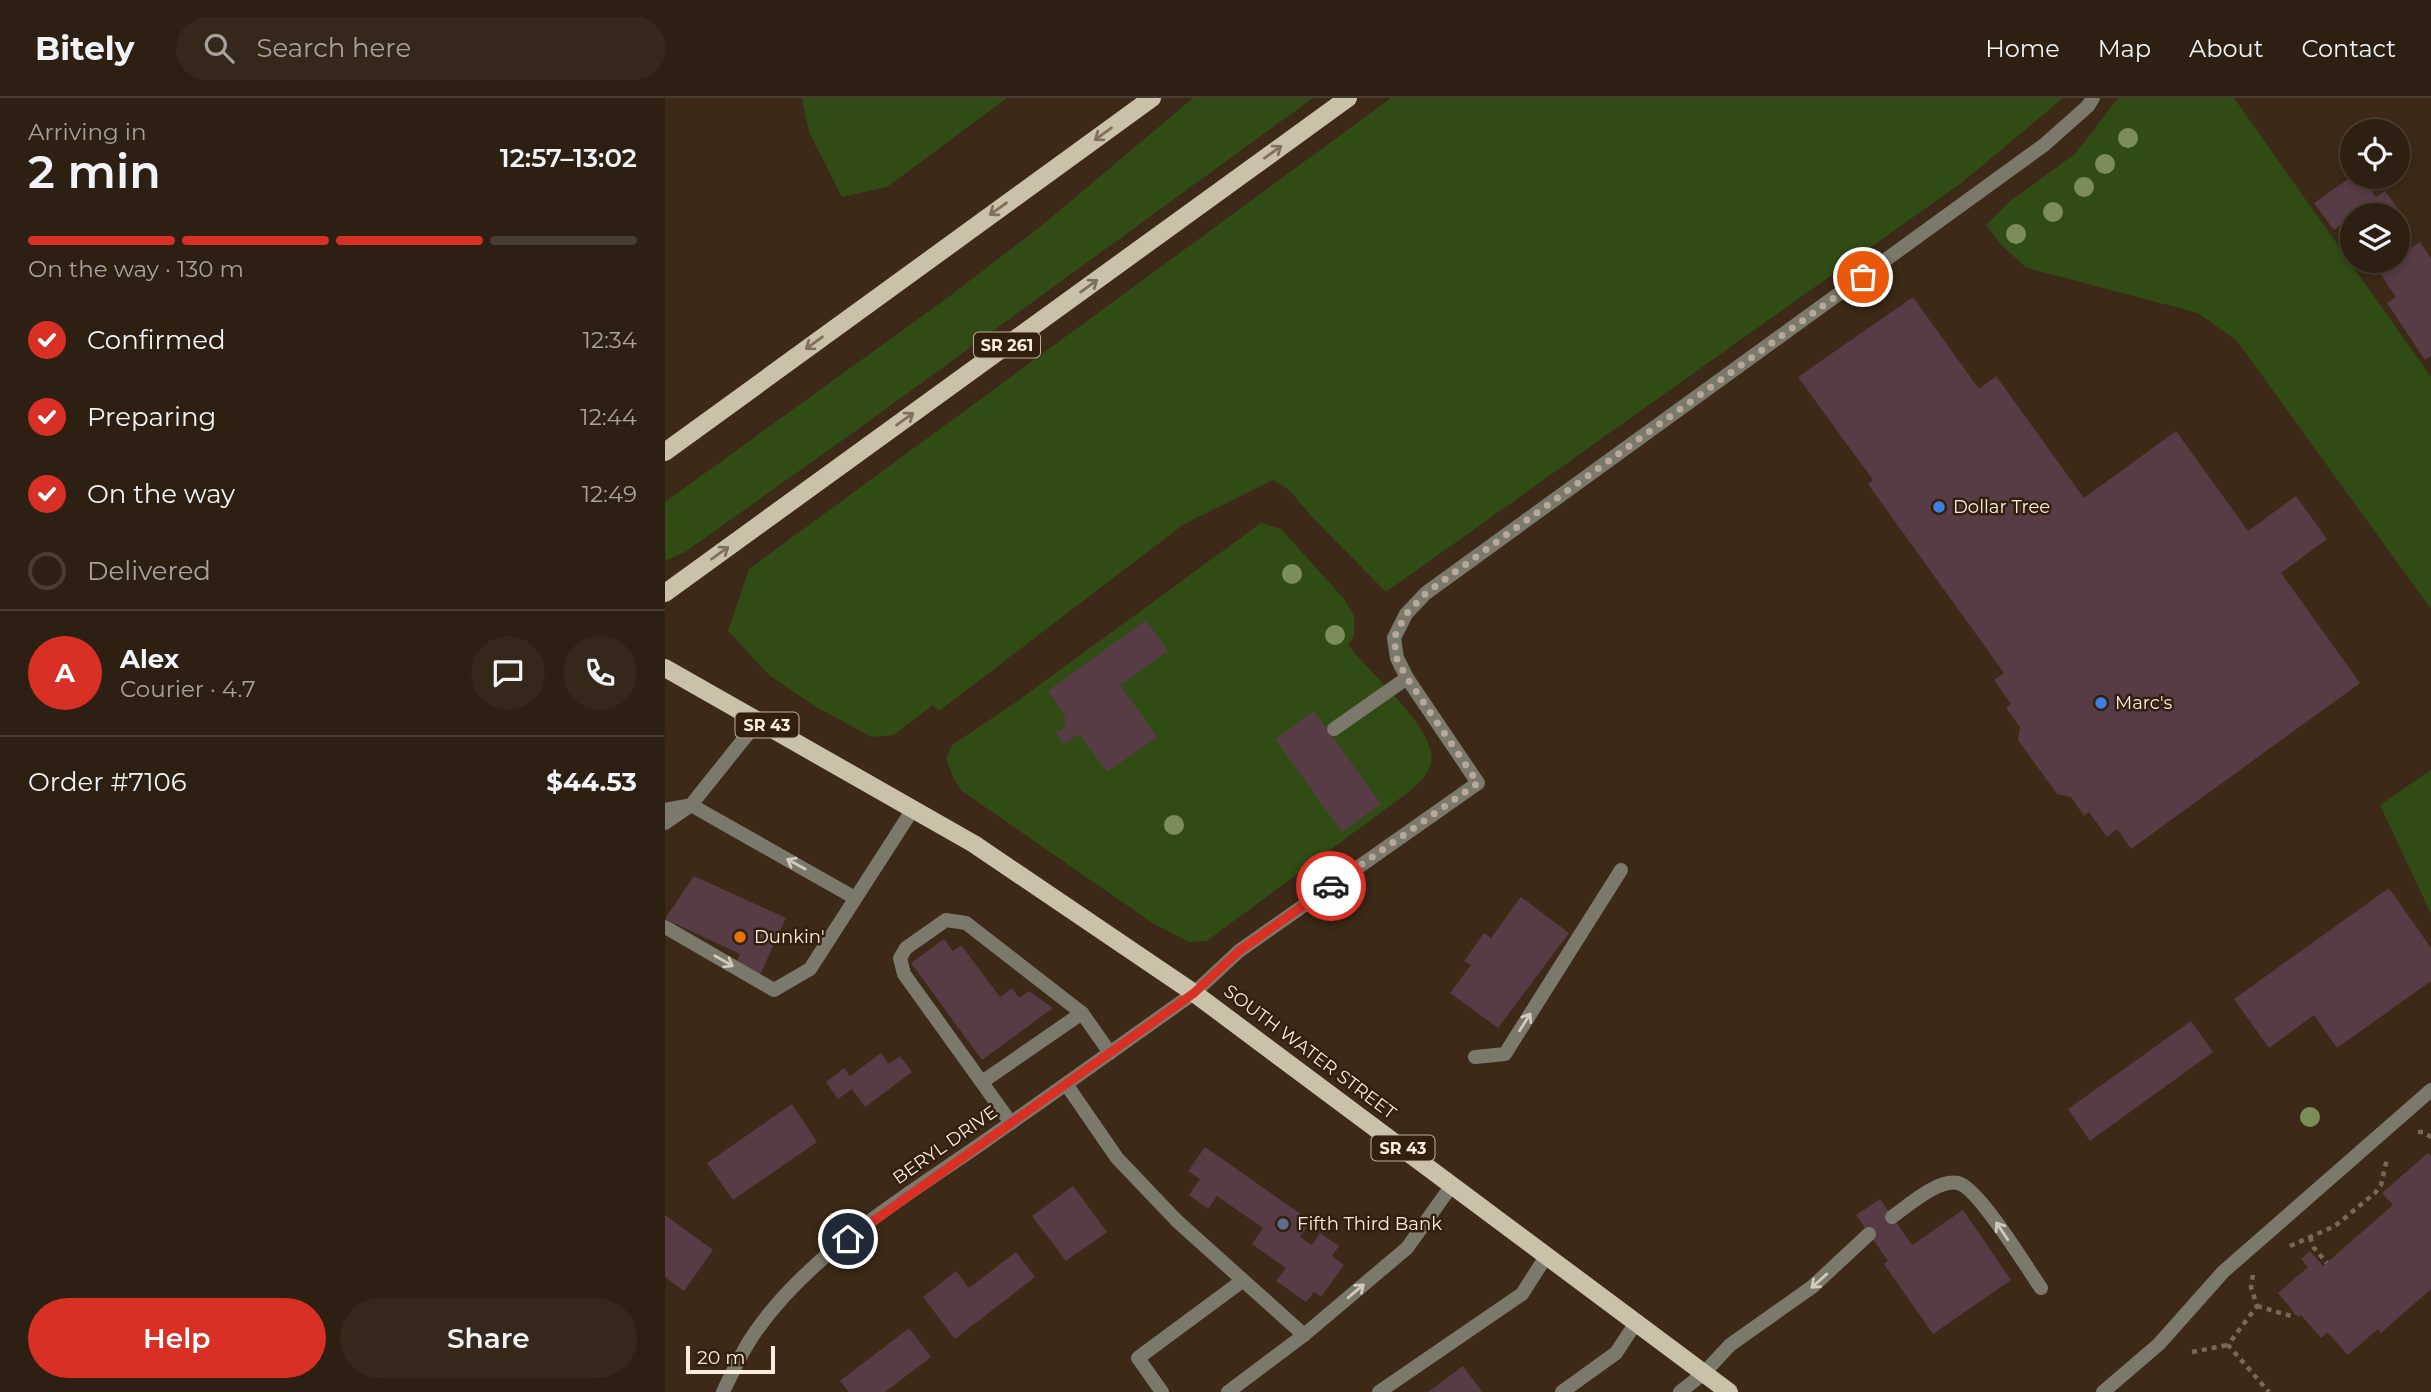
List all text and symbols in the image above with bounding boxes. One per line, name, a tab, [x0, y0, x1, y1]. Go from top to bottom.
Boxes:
search box	[176, 17, 666, 80]
text: Bitely	[35, 28, 134, 68]
icon: search	[200, 29, 238, 67]
text: Search here	[256, 32, 411, 64]
text: Home	[1985, 34, 2060, 63]
text: Map	[2098, 34, 2151, 63]
text: About	[2189, 34, 2263, 63]
text: Contact	[2301, 34, 2396, 63]
text: Arriving in	[28, 118, 147, 146]
map controls	[2340, 119, 2410, 273]
button: locate	[2340, 119, 2410, 189]
one-way arrow	[1094, 126, 1112, 141]
text: 12:57–13:02	[500, 142, 637, 174]
text: 2 min	[28, 143, 161, 200]
one-way arrow	[1263, 145, 1282, 159]
one-way arrow	[989, 202, 1008, 216]
button: layers	[2340, 203, 2410, 273]
pin	[1833, 247, 1893, 307]
text: On the way · 130 m	[28, 255, 244, 283]
icon: bag	[1844, 258, 1882, 296]
one-way arrow	[1079, 279, 1098, 293]
icon: check	[28, 321, 66, 359]
text: Confirmed	[87, 324, 226, 356]
text: 12:34	[583, 326, 637, 354]
road number: SR 261	[974, 332, 1040, 358]
one-way arrow	[805, 336, 824, 350]
icon: check	[28, 398, 66, 436]
text: Preparing	[87, 401, 216, 433]
text: 12:44	[580, 403, 637, 431]
one-way arrow	[895, 412, 914, 427]
icon: check	[28, 475, 66, 513]
text: On the way	[87, 478, 235, 510]
text: 12:49	[582, 480, 637, 508]
place label: Dollar Tree	[1953, 496, 2050, 518]
marker: Dollar Tree	[1931, 499, 1947, 515]
one-way arrow	[710, 545, 729, 560]
text: Delivered	[87, 555, 211, 587]
button: chat	[471, 636, 545, 710]
button: phone	[563, 636, 637, 710]
text: Alex	[120, 643, 179, 675]
text: A	[55, 657, 75, 689]
text: Courier · 4.7	[120, 675, 256, 703]
place label: Marc's	[2115, 692, 2173, 714]
marker: Marc's	[2093, 695, 2109, 711]
road number: SR 43	[735, 712, 799, 738]
text: Order #7106	[28, 766, 187, 798]
text: $44.53	[546, 766, 637, 798]
courier	[1296, 851, 1366, 921]
one-way arrow	[786, 857, 807, 870]
icon: car	[1312, 867, 1350, 905]
place label: Dunkin'	[754, 926, 825, 948]
marker: Dunkin'	[732, 929, 748, 945]
one-way arrow	[713, 955, 734, 968]
street label: SOUTH WATER STREET	[1219, 980, 1401, 1124]
one-way arrow	[1518, 1013, 1533, 1032]
street label: BERYL DRIVE	[889, 1101, 1001, 1189]
road number: SR 43	[1371, 1136, 1435, 1160]
pin	[818, 1209, 878, 1269]
place label: Fifth Third Bank	[1297, 1213, 1442, 1235]
marker: Fifth Third Bank	[1275, 1216, 1291, 1232]
icon: home	[829, 1220, 867, 1258]
one-way arrow	[1995, 1222, 2009, 1242]
one-way arrow	[1811, 1272, 1828, 1289]
one-way arrow	[1347, 1283, 1365, 1299]
button: Help	[28, 1298, 326, 1378]
button: Share	[340, 1298, 637, 1378]
scale bar	[686, 1343, 775, 1375]
text: 20 m	[697, 1346, 745, 1369]

